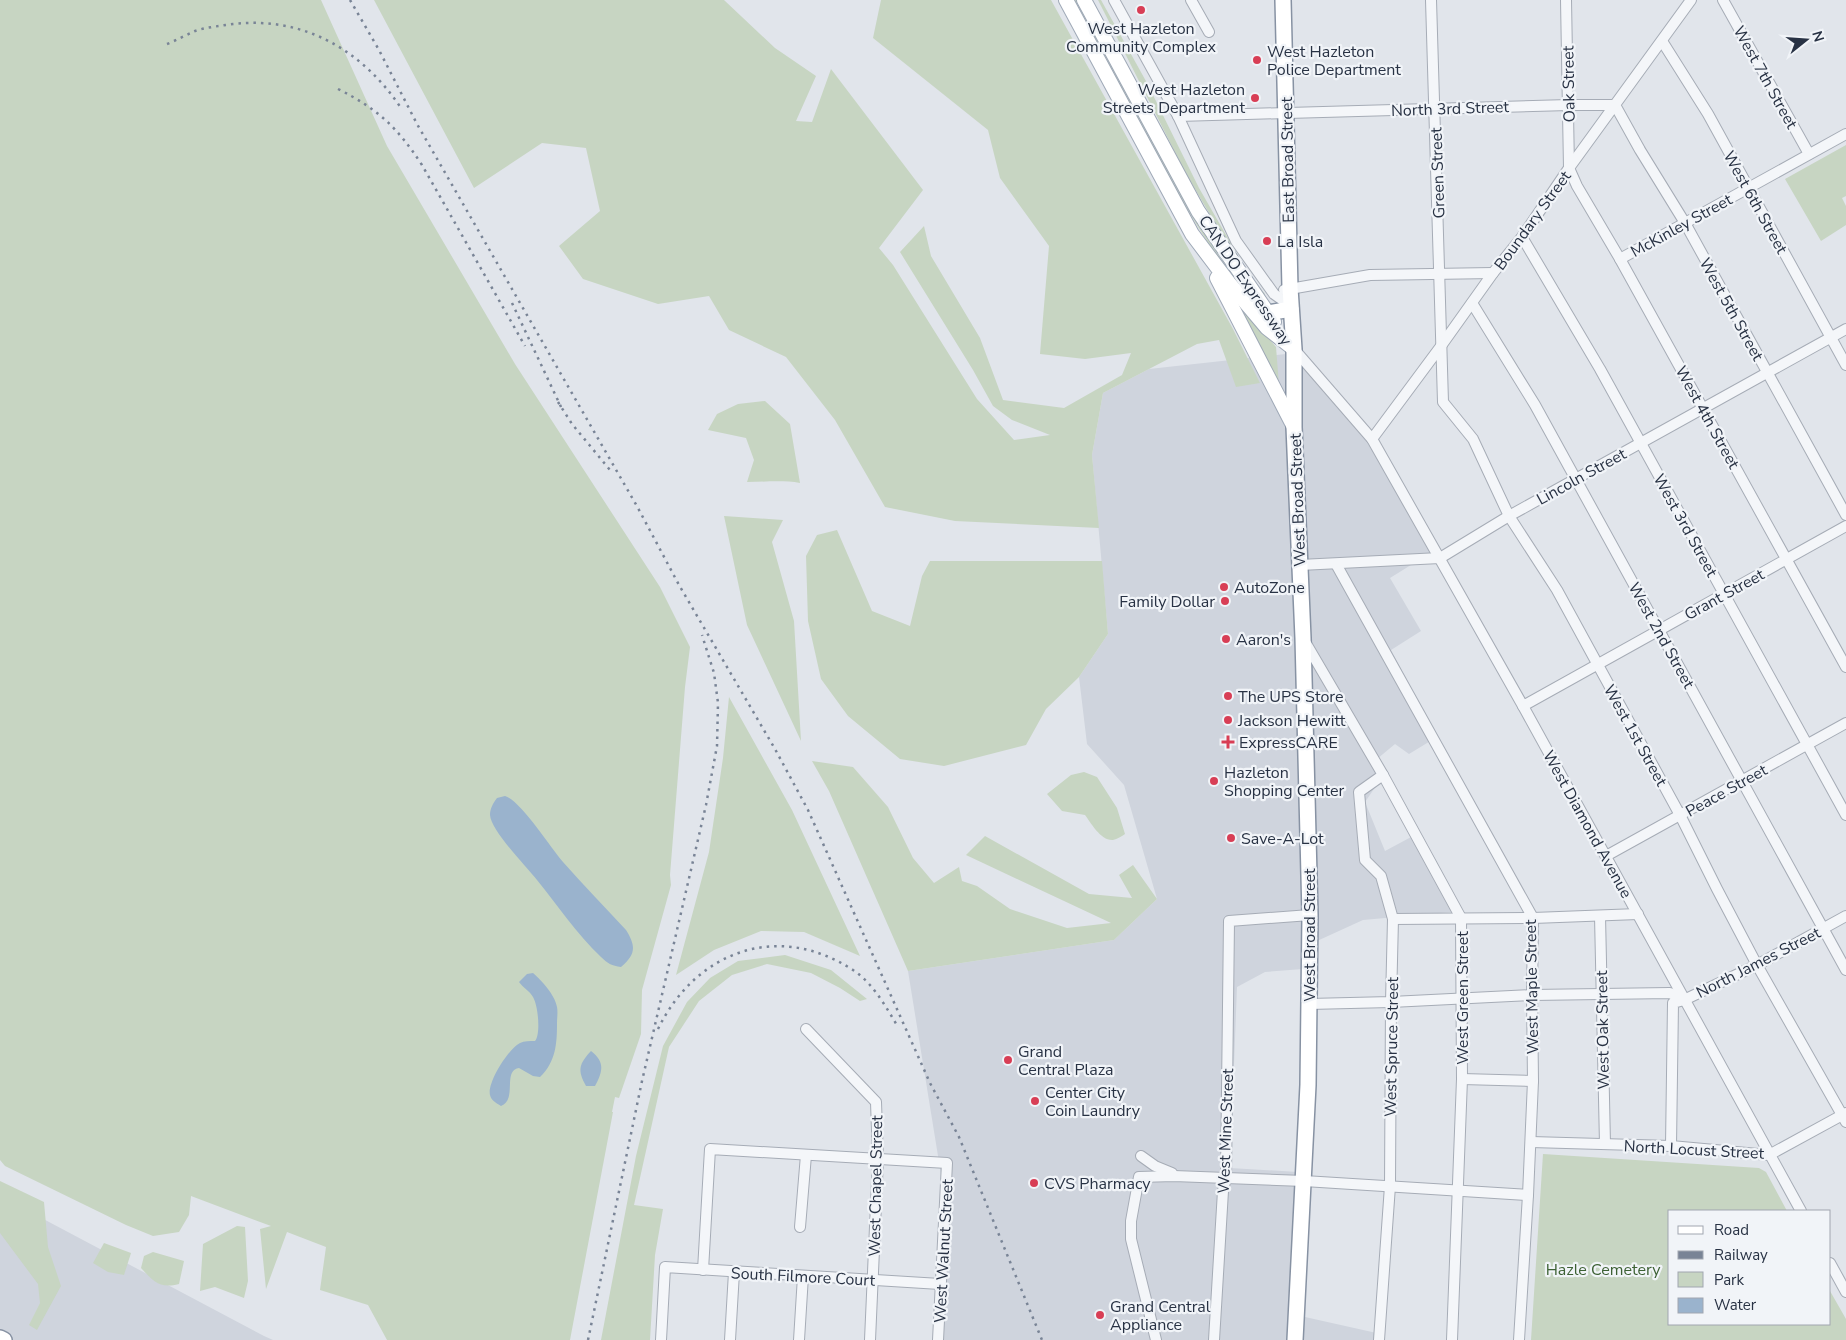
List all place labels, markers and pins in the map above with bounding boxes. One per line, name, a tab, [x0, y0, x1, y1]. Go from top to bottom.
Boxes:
marker: West Hazleton Community Complex	[1135, 4, 1147, 16]
place label: West Hazleton Community Complex	[1066, 18, 1217, 58]
place label: West Hazleton Police Department	[1267, 41, 1401, 81]
marker: West Hazleton Police Department	[1251, 54, 1263, 66]
place label: West Hazleton Streets Department	[1103, 79, 1245, 119]
marker: West Hazleton Streets Department	[1249, 92, 1261, 104]
place label: La Isla	[1277, 231, 1323, 253]
marker: La Isla	[1261, 235, 1273, 247]
place label: AutoZone	[1234, 577, 1305, 599]
marker: AutoZone	[1218, 581, 1230, 593]
place label: Family Dollar	[1119, 591, 1215, 613]
marker: Family Dollar	[1219, 595, 1231, 607]
place label: Aaron's	[1236, 629, 1291, 651]
marker: Aaron's	[1220, 633, 1232, 645]
place label: The UPS Store	[1238, 686, 1343, 708]
marker: The UPS Store	[1222, 690, 1234, 702]
place label: Jackson Hewitt	[1237, 710, 1346, 732]
marker: Jackson Hewitt	[1222, 714, 1234, 726]
place label: ExpressCARE	[1239, 732, 1338, 754]
marker: ExpressCARE	[1221, 735, 1235, 749]
place label: Hazleton Shopping Center	[1224, 762, 1345, 802]
marker: Hazleton Shopping Center	[1208, 775, 1220, 787]
place label: Save-A-Lot	[1241, 828, 1324, 850]
marker: Save-A-Lot	[1225, 832, 1237, 844]
place label: Grand Central Plaza	[1018, 1041, 1114, 1081]
marker: Grand Central Plaza	[1002, 1054, 1014, 1066]
place label: Center City Coin Laundry	[1045, 1082, 1141, 1122]
marker: Center City Coin Laundry	[1029, 1095, 1041, 1107]
place label: CVS Pharmacy	[1044, 1173, 1151, 1195]
marker: CVS Pharmacy	[1028, 1177, 1040, 1189]
place label: Grand Central Appliance	[1110, 1296, 1211, 1336]
marker: Grand Central Appliance	[1094, 1309, 1106, 1321]

